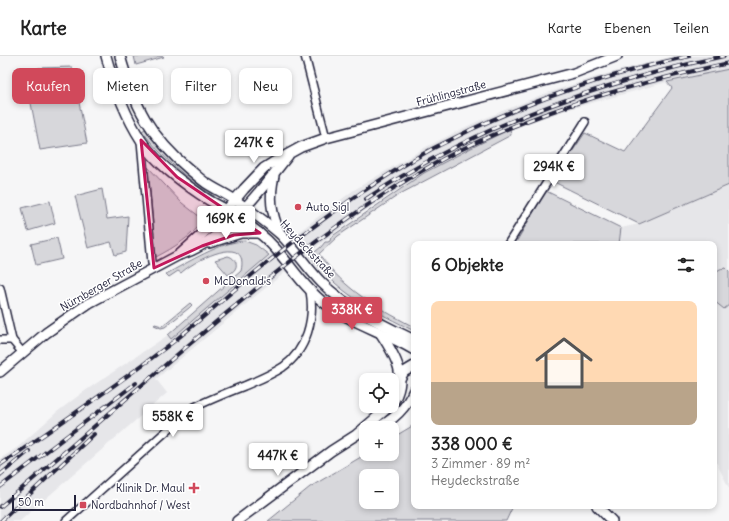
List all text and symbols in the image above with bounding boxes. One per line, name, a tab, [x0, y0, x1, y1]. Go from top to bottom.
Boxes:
text: Karte	[20, 16, 67, 40]
text: Karte	[548, 19, 582, 37]
text: Ebenen	[604, 19, 651, 37]
text: Teilen	[673, 19, 709, 37]
chip: Kaufen	[12, 68, 85, 104]
chip: Mieten	[93, 68, 163, 104]
chip: Filter	[171, 68, 231, 104]
chip: Neu	[239, 68, 292, 104]
street label: Frühlingstraße	[415, 77, 488, 109]
pin: 247K €	[221, 130, 287, 164]
text: 247K €	[234, 134, 274, 151]
pin: 294K €	[521, 154, 587, 188]
text: 294K €	[533, 158, 575, 175]
place label: Auto Sigl	[306, 200, 349, 214]
marker: Auto Sigl	[293, 202, 303, 212]
pin: 169K €	[193, 206, 259, 240]
text: 169K €	[206, 210, 246, 227]
street label: Heydeckstraße	[277, 217, 339, 281]
text: 6 Objekte	[431, 254, 504, 276]
icon: filters	[675, 254, 697, 276]
street label: Nürnberger Straße	[57, 256, 145, 314]
place label: McDonald's	[214, 274, 271, 288]
marker: McDonald's	[201, 276, 211, 286]
pin: 338K €	[319, 297, 385, 331]
text: 338K €	[331, 301, 373, 318]
icon: home	[528, 327, 600, 399]
map controls	[359, 373, 399, 509]
button: locate	[359, 373, 399, 413]
pin: 558K €	[140, 404, 206, 438]
text: 558K €	[152, 408, 194, 425]
button: +	[359, 421, 399, 461]
text: 338 000 €	[431, 433, 513, 455]
pin: 447K €	[245, 443, 311, 477]
text: 447K €	[258, 447, 298, 464]
text: 3 Zimmer · 89 m²	[431, 455, 530, 472]
button: −	[359, 469, 399, 509]
text: Heydeckstraße	[431, 472, 519, 489]
place label: Klinik Dr. Maul	[116, 481, 185, 495]
marker: Klinik Dr. Maul	[188, 482, 200, 494]
scale bar	[12, 493, 76, 512]
text: 50 m	[18, 495, 44, 509]
place label: Nordbahnhof / West	[91, 498, 190, 512]
marker: Nordbahnhof / West	[78, 500, 88, 510]

